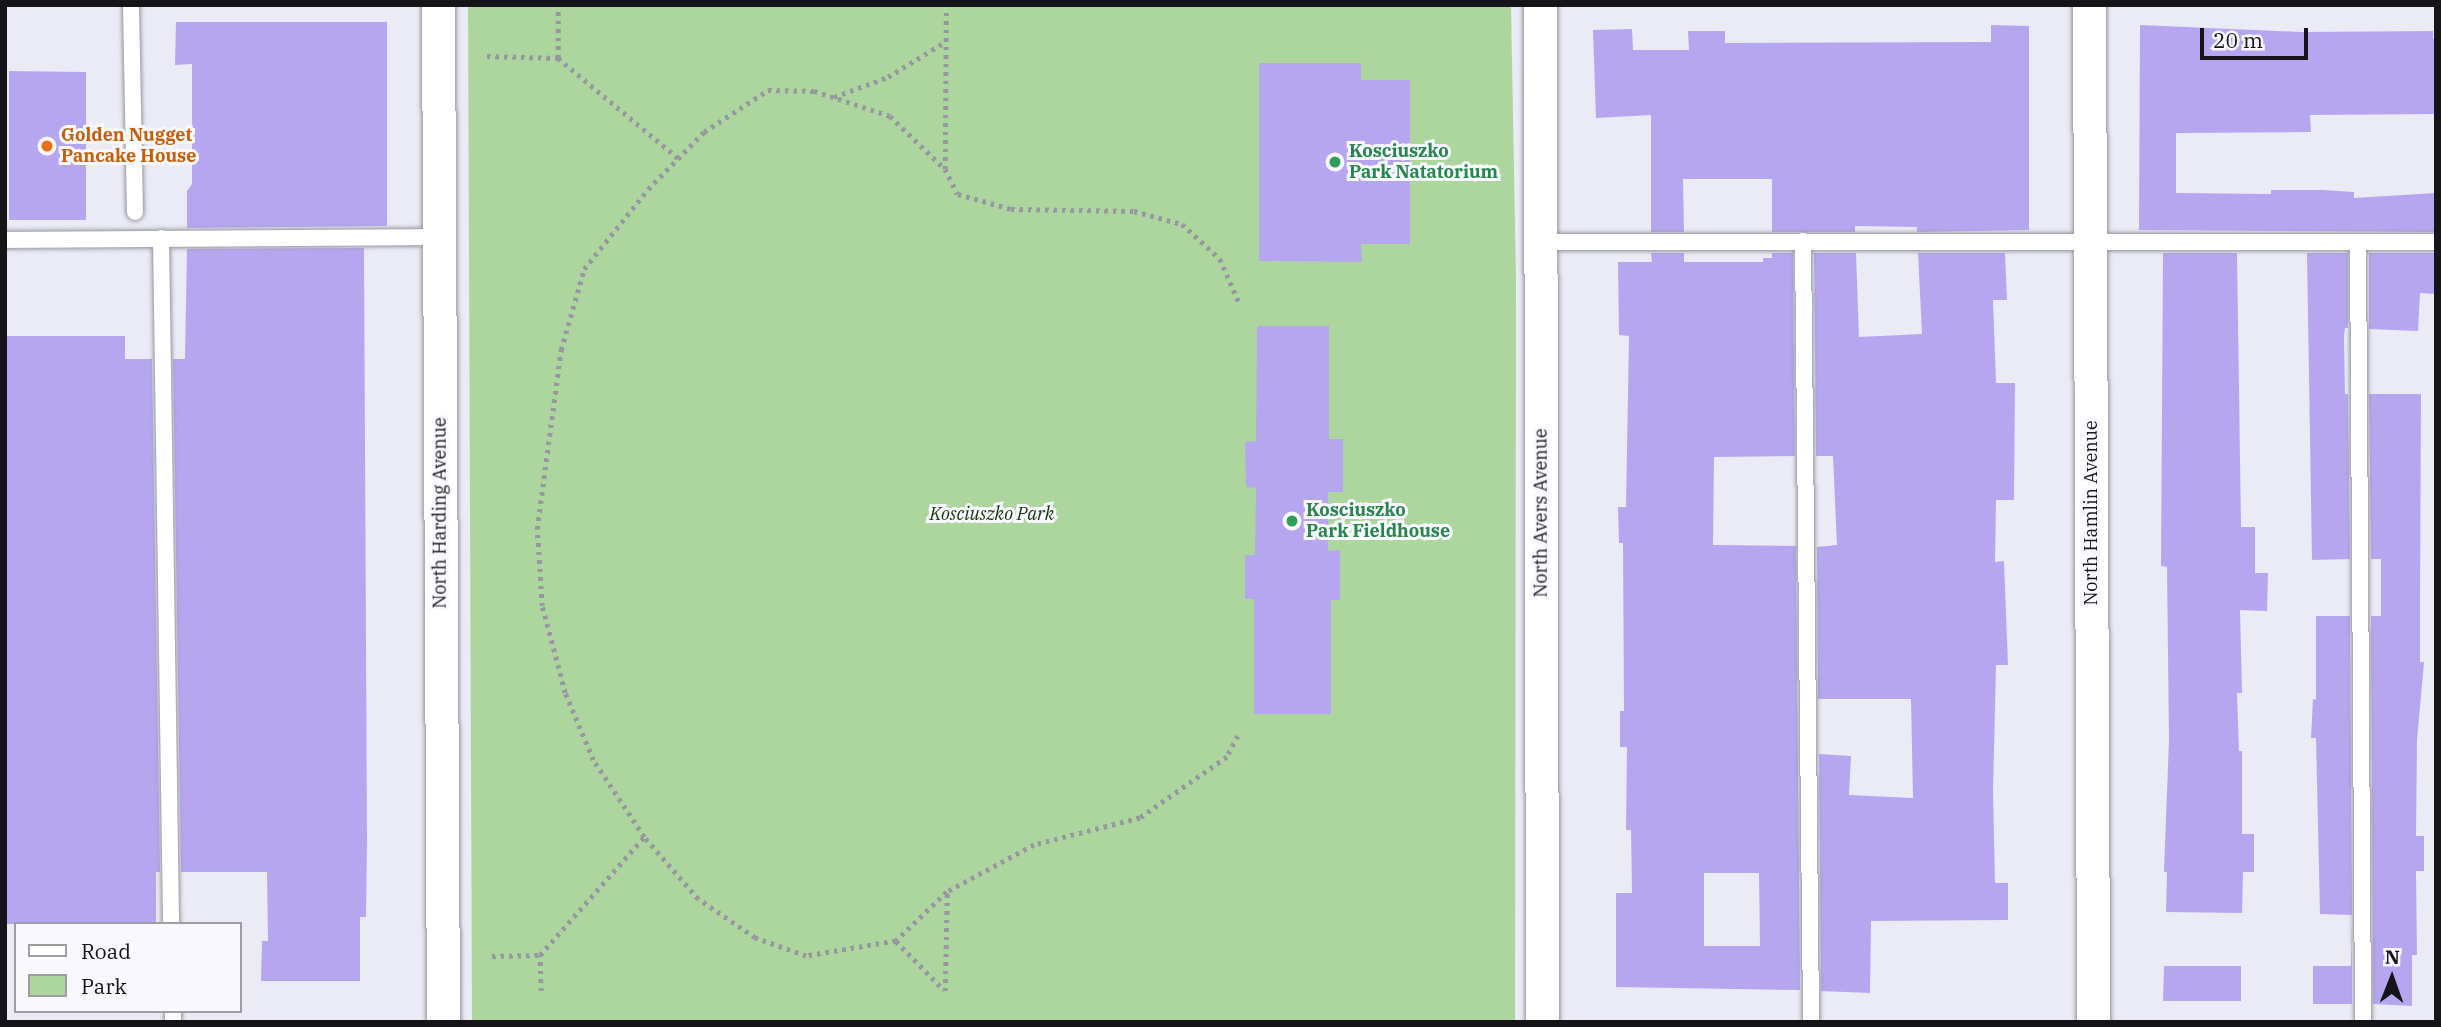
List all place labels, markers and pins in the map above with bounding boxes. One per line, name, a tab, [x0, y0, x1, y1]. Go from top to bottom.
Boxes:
place label: Golden Nugget Pancake House	[61, 125, 196, 168]
marker: Golden Nugget Pancake House	[39, 138, 55, 154]
place label: Kosciuszko Park Natatorium	[1349, 141, 1498, 184]
marker: Kosciuszko Park Natatorium	[1327, 154, 1343, 170]
place label: Kosciuszko Park Fieldhouse	[1306, 500, 1450, 542]
marker: Kosciuszko Park Fieldhouse	[1284, 513, 1300, 529]

